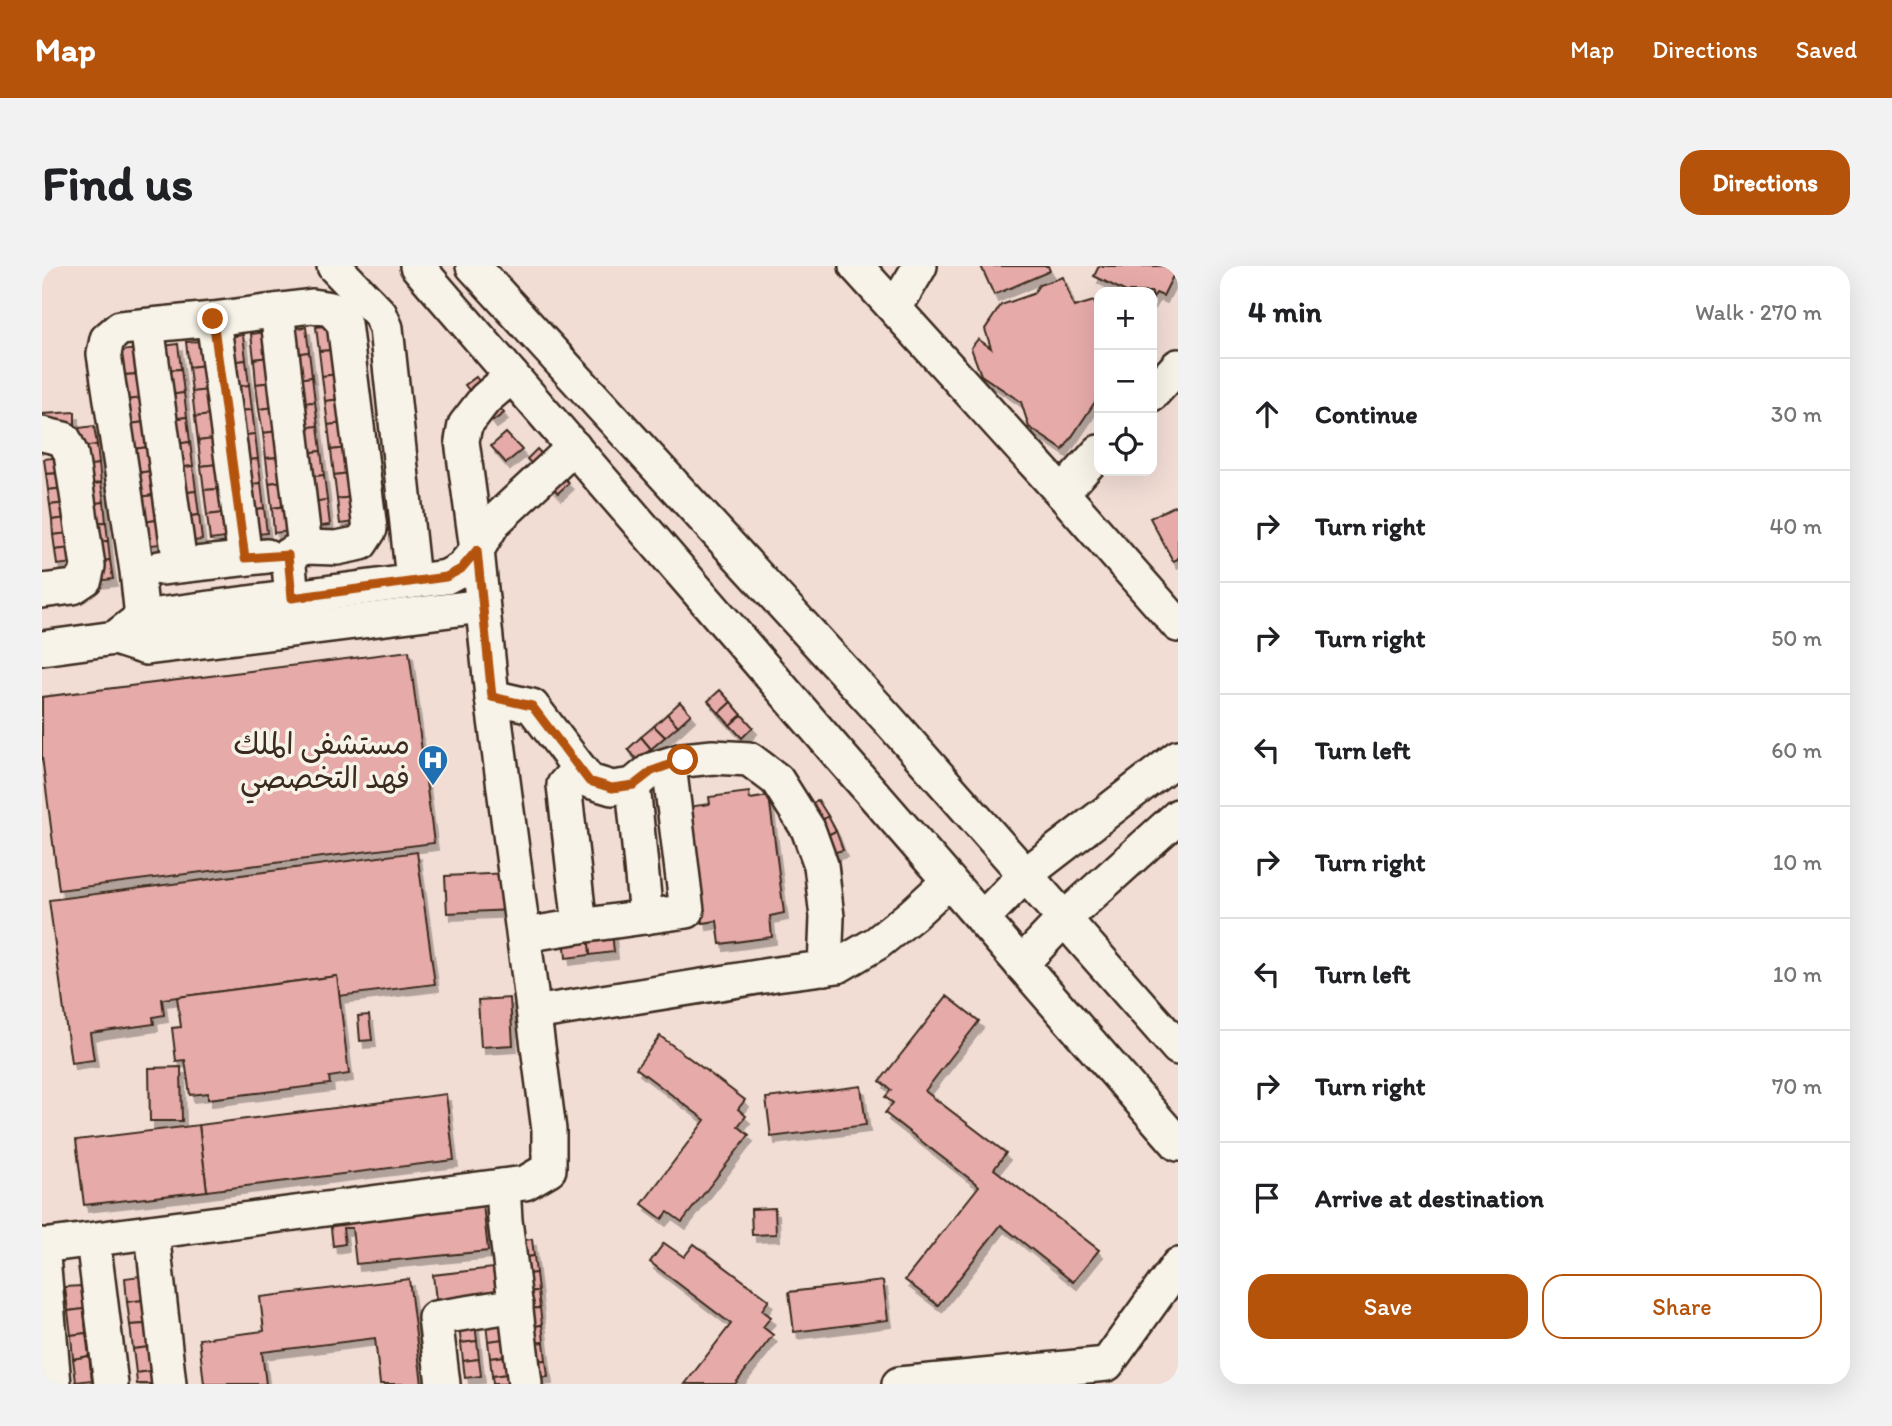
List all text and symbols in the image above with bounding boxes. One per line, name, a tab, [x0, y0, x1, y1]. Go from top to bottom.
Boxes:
text: Map	[35, 30, 96, 69]
text: Map	[1570, 35, 1614, 64]
text: Directions	[1652, 35, 1758, 64]
text: Saved	[1796, 35, 1857, 64]
button: Directions	[1680, 150, 1850, 215]
text: Find us	[42, 153, 193, 212]
map controls	[1094, 287, 1157, 476]
button: +	[1094, 287, 1157, 350]
text: 4 min	[1248, 293, 1322, 330]
text: Walk · 270 m	[1695, 298, 1822, 326]
route end	[197, 303, 228, 334]
button: −	[1094, 350, 1157, 413]
icon: ahead	[1248, 395, 1286, 433]
text: Continue	[1315, 398, 1418, 430]
text: 30 m	[1771, 400, 1822, 428]
button: locate	[1094, 413, 1157, 476]
icon: right	[1248, 507, 1286, 545]
text: Turn right	[1315, 510, 1426, 542]
text: 40 m	[1769, 512, 1822, 540]
icon: right	[1248, 619, 1286, 657]
text: Turn right	[1315, 622, 1426, 654]
text: 50 m	[1771, 624, 1822, 652]
place label: مستشفى الملك فهد التخصصي	[233, 725, 410, 804]
icon: left	[1248, 731, 1286, 769]
text: Turn left	[1315, 734, 1411, 766]
text: 60 m	[1771, 736, 1822, 764]
hospital icon: مستشفى الملك فهد التخصصي	[416, 743, 450, 787]
route start	[667, 744, 698, 775]
icon: right	[1248, 843, 1286, 881]
text: Turn right	[1315, 846, 1426, 878]
text: 10 m	[1773, 848, 1822, 876]
icon: left	[1248, 955, 1286, 993]
text: Turn left	[1315, 958, 1411, 990]
text: 10 m	[1773, 960, 1822, 988]
icon: right	[1248, 1067, 1286, 1105]
text: Turn right	[1315, 1070, 1426, 1102]
text: 70 m	[1772, 1072, 1822, 1100]
icon: arrive	[1248, 1179, 1286, 1217]
text: Arrive at destination	[1315, 1182, 1544, 1214]
button: Save	[1248, 1274, 1528, 1339]
button: Share	[1542, 1274, 1822, 1339]

